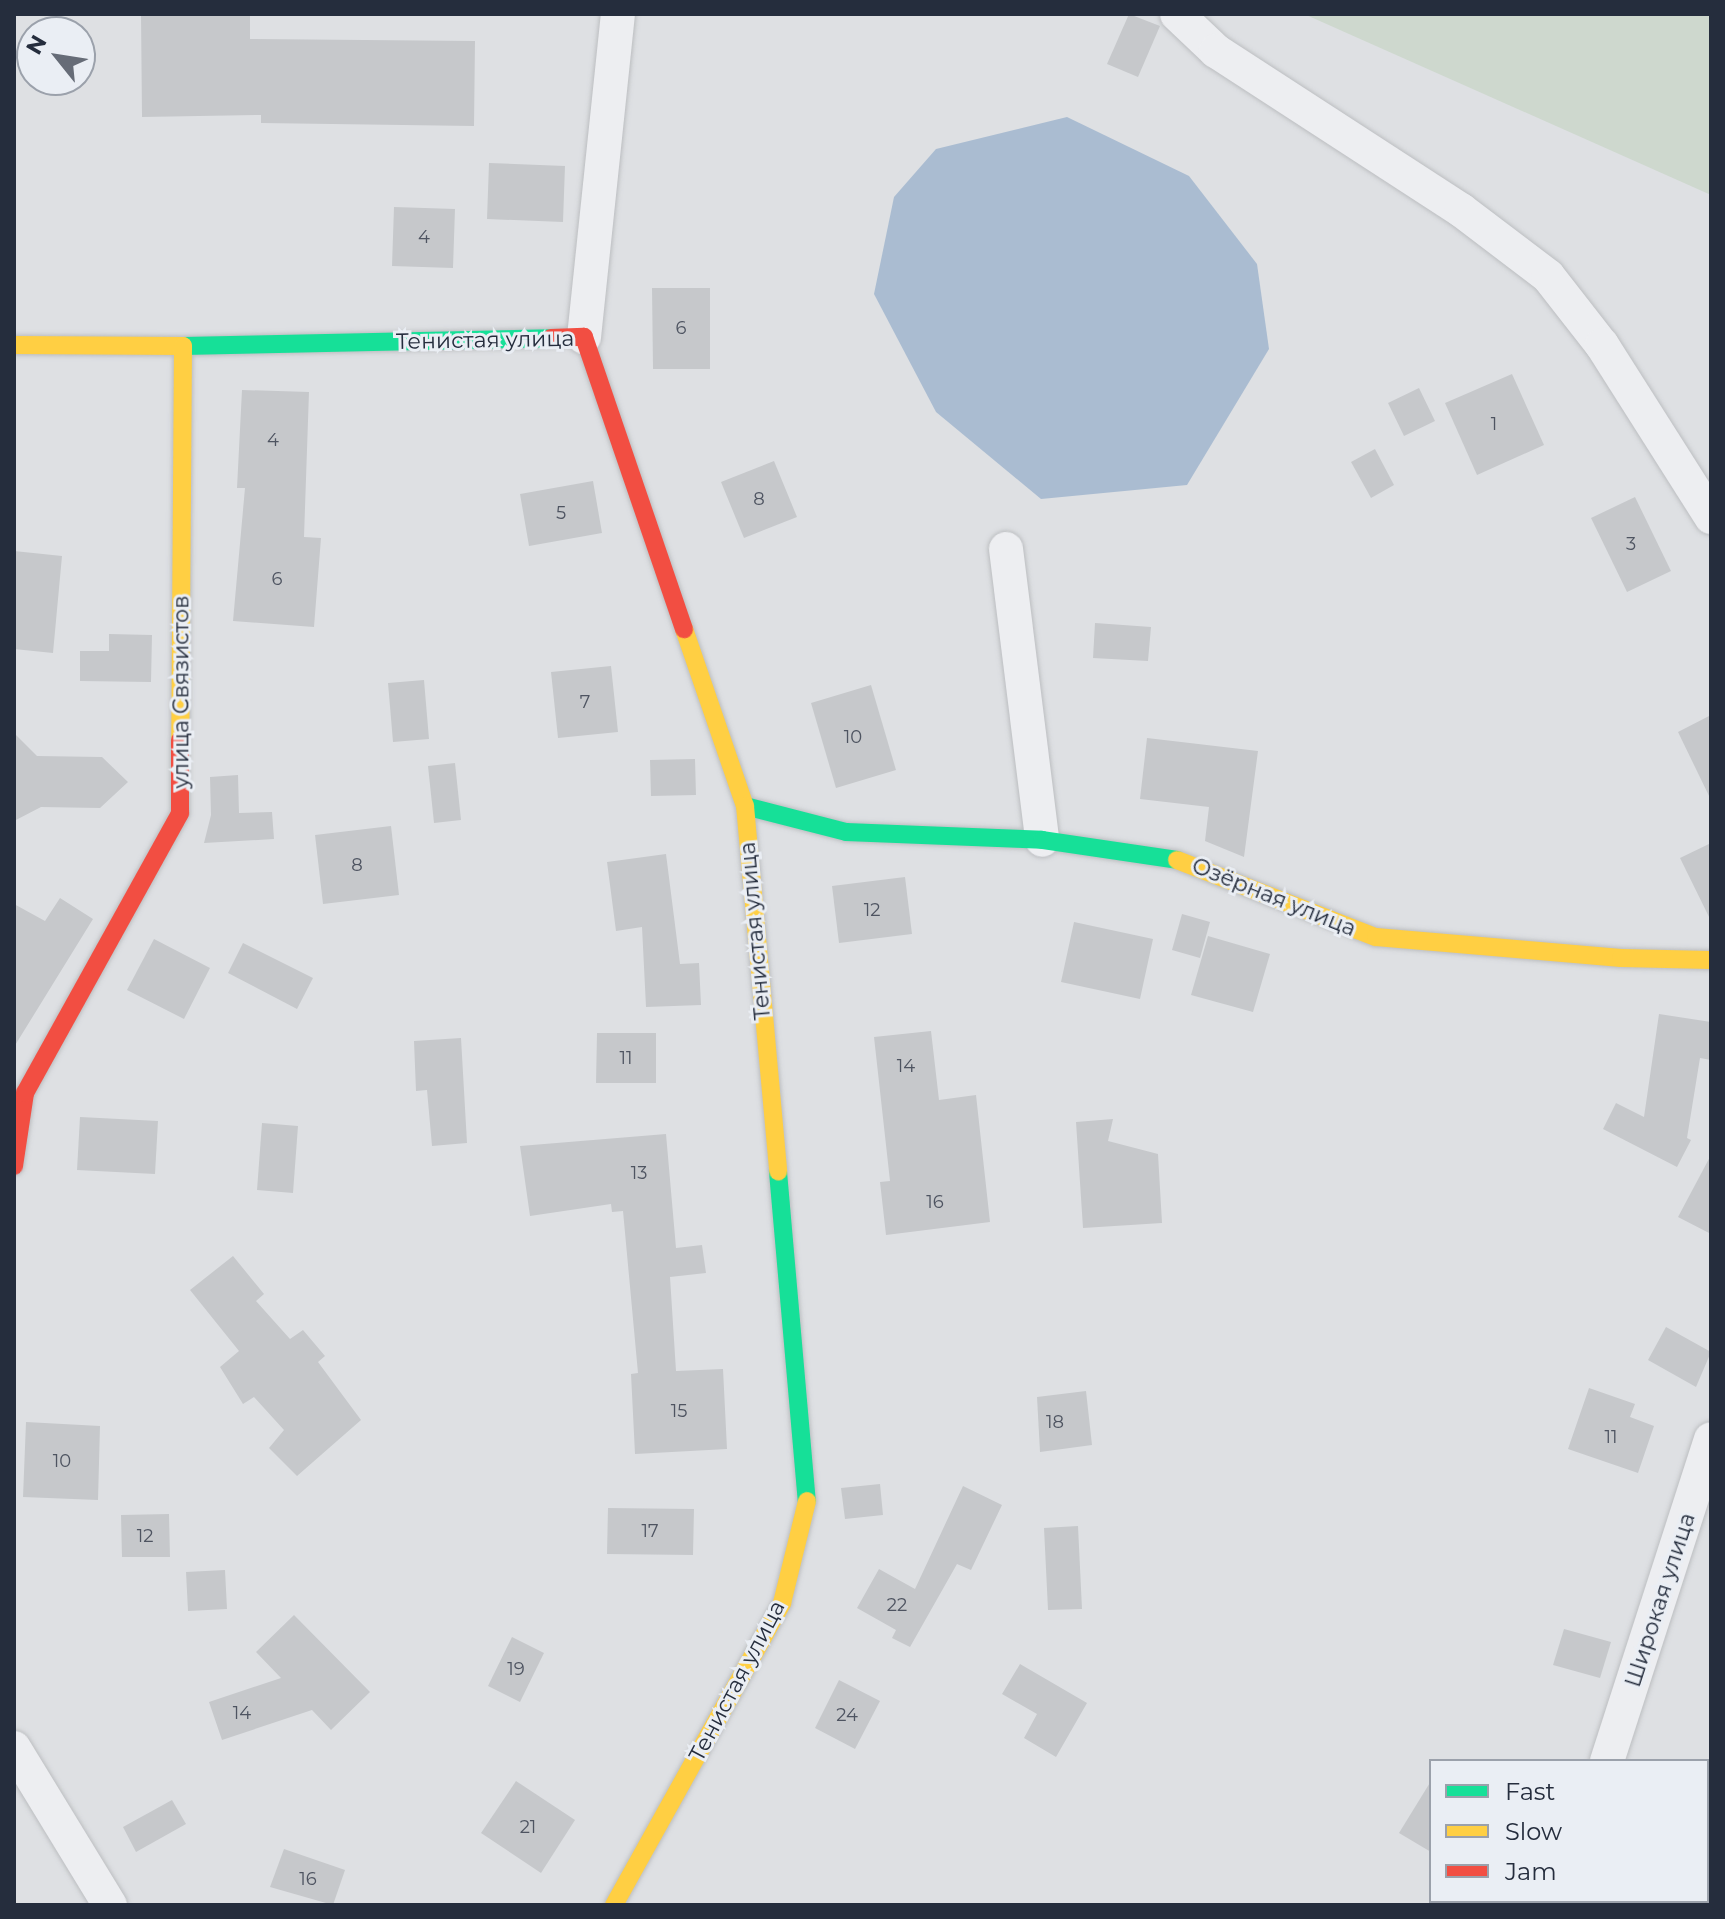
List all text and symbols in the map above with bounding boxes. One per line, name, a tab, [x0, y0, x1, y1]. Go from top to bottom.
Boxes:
north arrow	[16, 16, 96, 96]
text: N	[20, 30, 53, 59]
house number: 4	[418, 226, 430, 248]
house number: 6	[676, 317, 686, 339]
street label: Тенистая улица	[396, 325, 574, 355]
house number: 1	[1491, 413, 1497, 435]
house number: 4	[267, 429, 279, 451]
house number: 8	[753, 488, 765, 510]
house number: 5	[556, 502, 566, 524]
house number: 3	[1626, 533, 1636, 555]
house number: 6	[272, 568, 282, 590]
street label: улица Связистов	[168, 595, 194, 789]
house number: 7	[580, 691, 590, 713]
house number: 10	[844, 726, 862, 748]
street label: Тенистая улица	[734, 841, 776, 1021]
street label: Озёрная улица	[1188, 852, 1360, 942]
house number: 8	[351, 854, 363, 876]
house number: 12	[864, 899, 880, 921]
house number: 11	[620, 1047, 632, 1069]
house number: 14	[897, 1055, 915, 1077]
house number: 13	[631, 1162, 647, 1184]
house number: 16	[926, 1191, 944, 1213]
house number: 15	[671, 1400, 687, 1422]
house number: 18	[1046, 1411, 1064, 1433]
house number: 11	[1605, 1426, 1617, 1448]
house number: 10	[53, 1450, 71, 1472]
street label: Широкая улица	[1619, 1510, 1701, 1690]
house number: 17	[641, 1520, 659, 1542]
house number: 12	[137, 1525, 153, 1547]
house number: 22	[887, 1594, 907, 1616]
street label: Тенистая улица	[683, 1596, 791, 1766]
house number: 19	[507, 1658, 525, 1680]
house number: 14	[233, 1702, 251, 1724]
house number: 24	[836, 1704, 858, 1726]
legend	[1429, 1759, 1709, 1903]
text: Fast	[1505, 1777, 1555, 1806]
house number: 21	[520, 1816, 536, 1838]
text: Slow	[1505, 1817, 1562, 1846]
text: Jam	[1505, 1857, 1557, 1886]
house number: 16	[299, 1868, 317, 1890]

